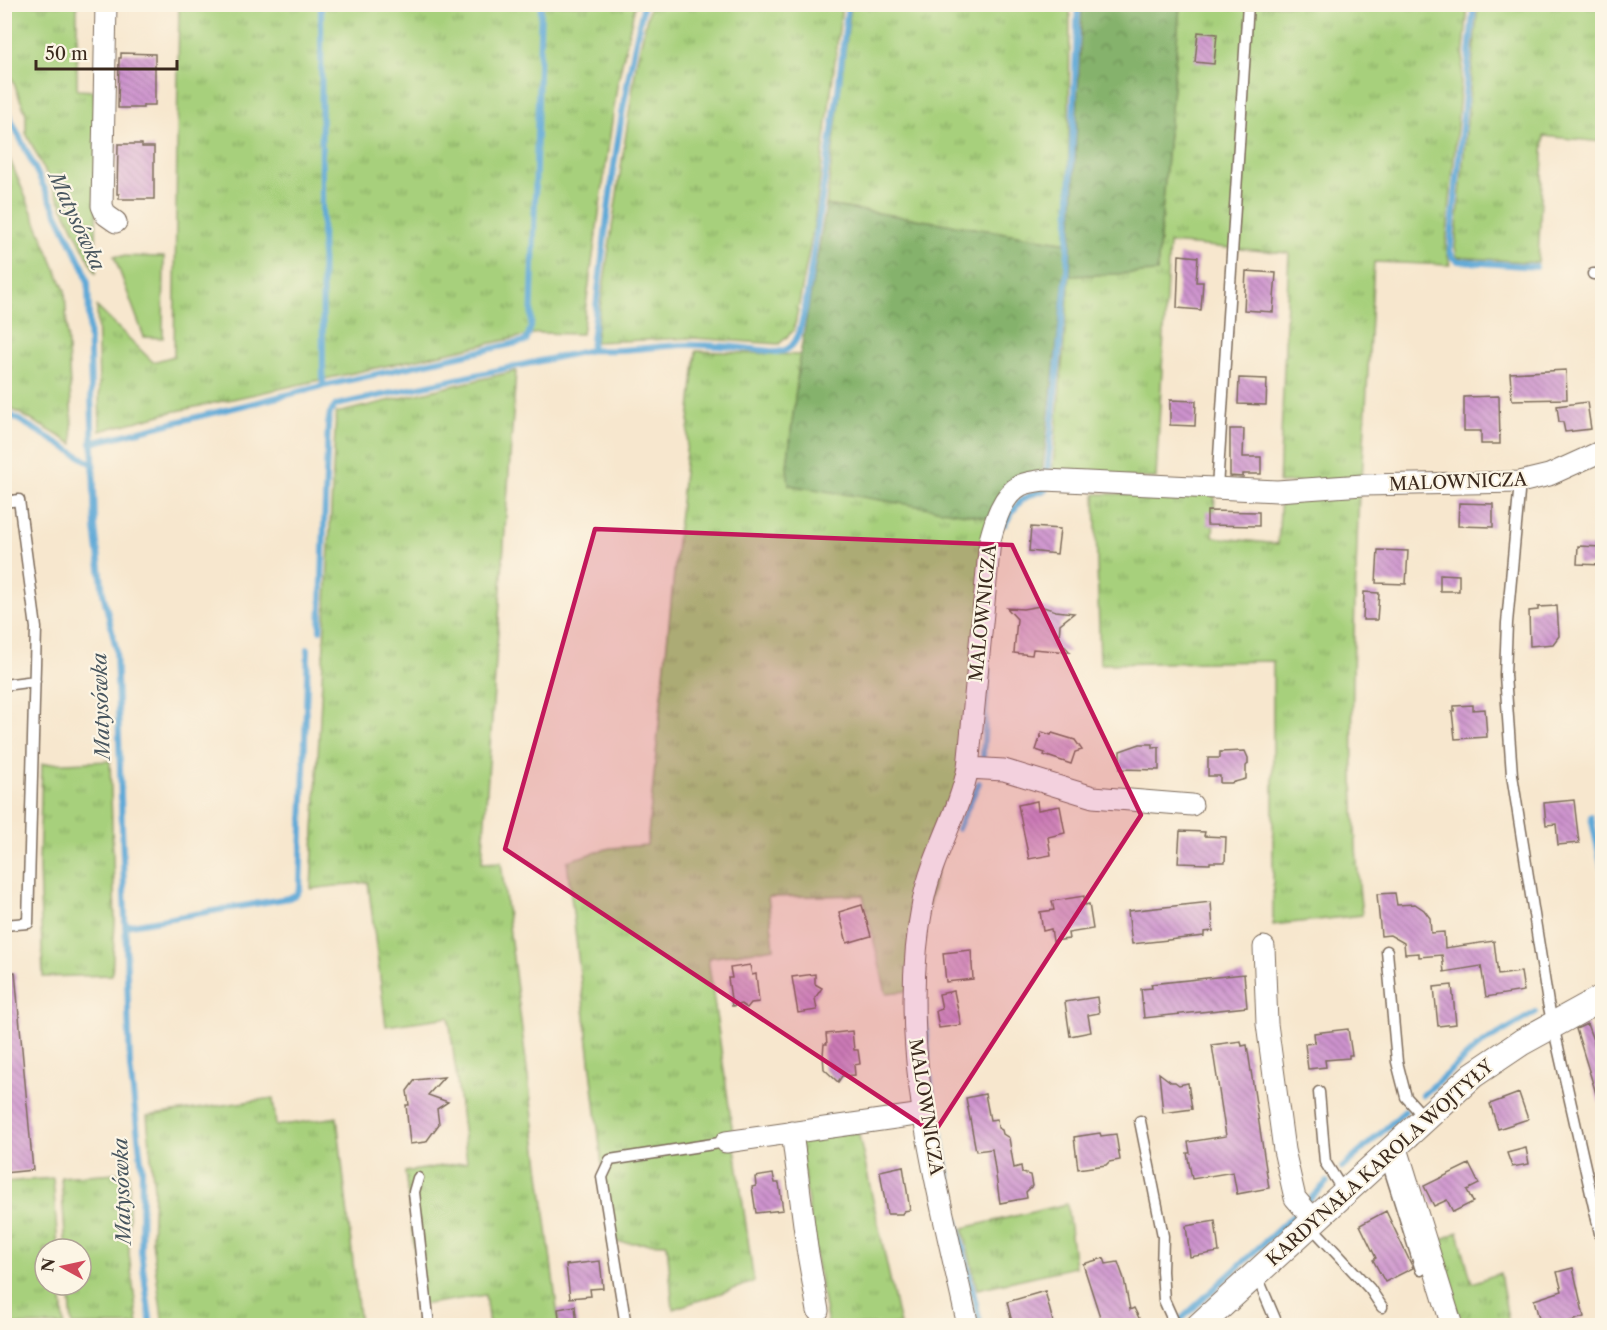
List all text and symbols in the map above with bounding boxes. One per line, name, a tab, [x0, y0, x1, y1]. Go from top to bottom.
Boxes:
scale bar	[36, 33, 177, 71]
text: 50 m	[45, 43, 88, 65]
water label: Matysówka	[43, 166, 110, 274]
street label: MALOWNICZA	[1389, 469, 1528, 495]
street label: MALOWNICZA	[965, 542, 1001, 683]
water label: Matysówka	[87, 652, 115, 762]
street label: MALOWNICZA	[904, 1037, 948, 1178]
street label: KARDYNAŁA KAROLA WOJTYŁY	[1262, 1054, 1499, 1271]
water label: Matysówka	[108, 1137, 136, 1247]
north arrow	[33, 1237, 93, 1297]
text: N	[37, 1257, 59, 1273]

